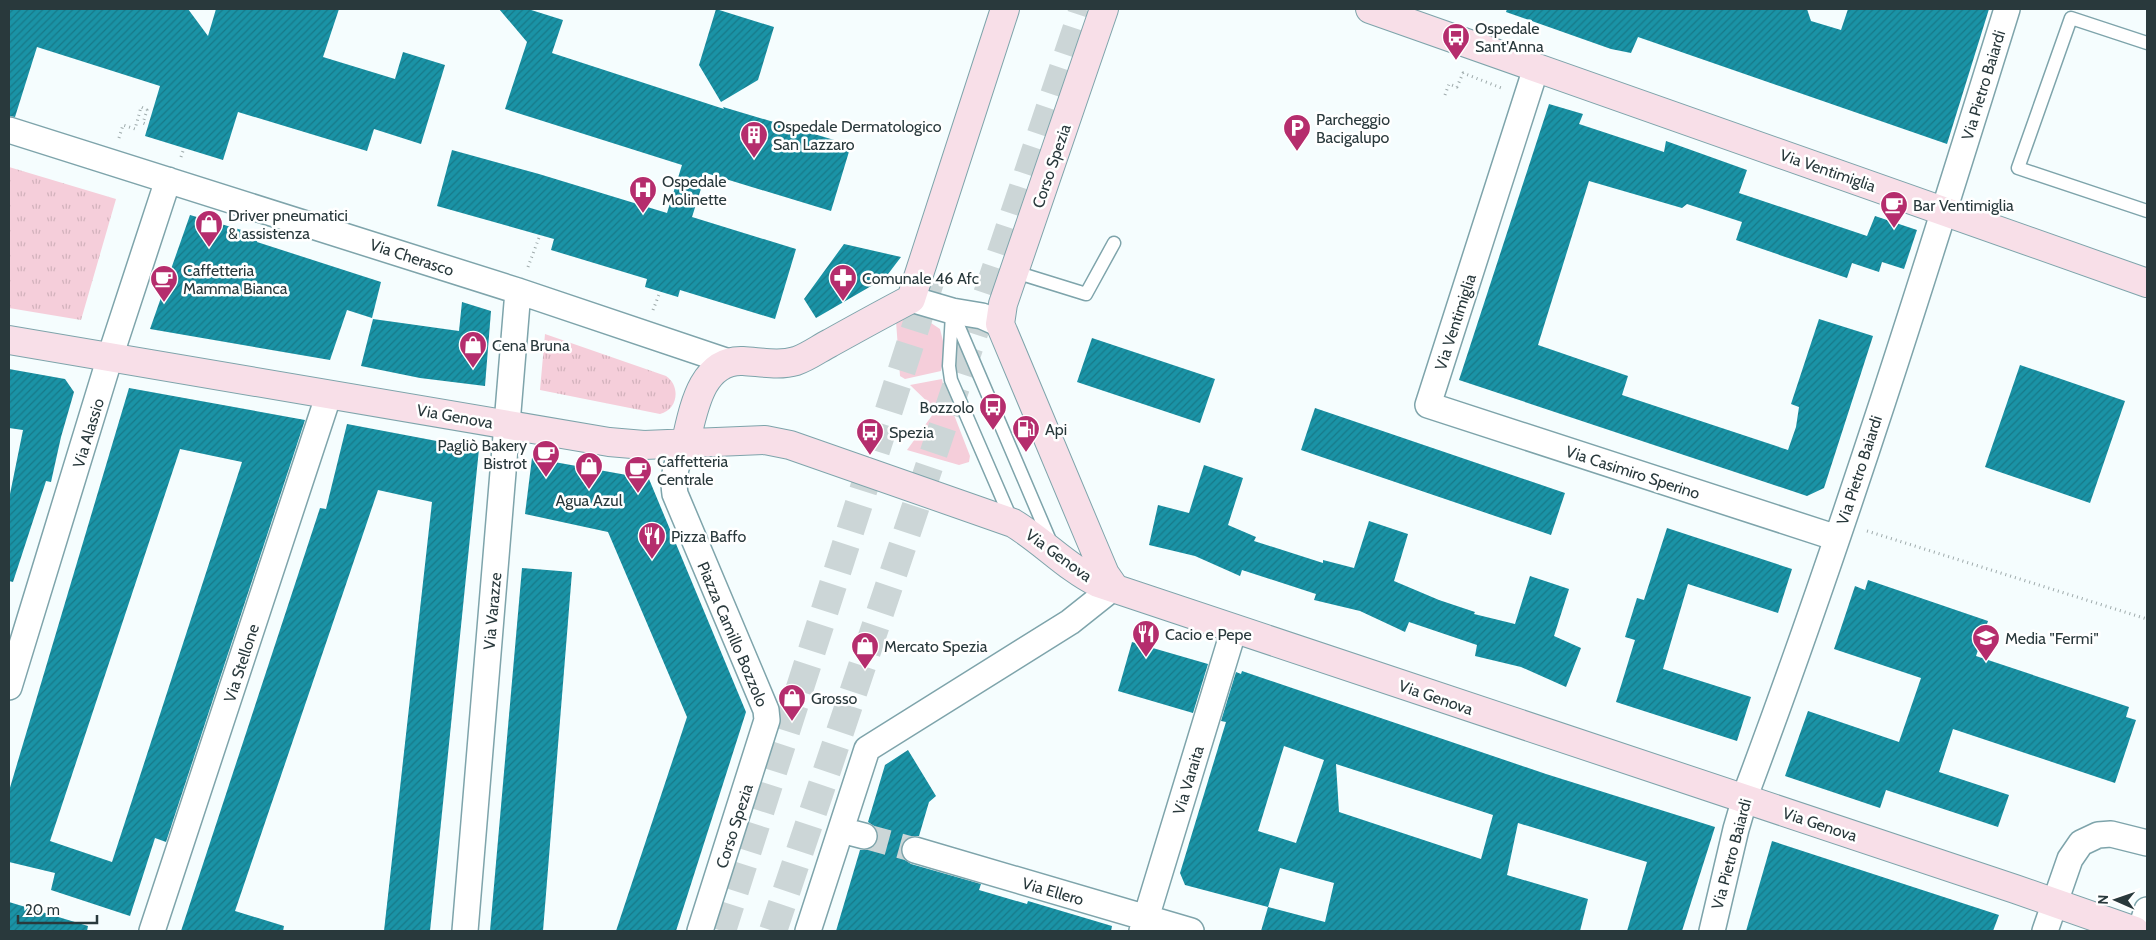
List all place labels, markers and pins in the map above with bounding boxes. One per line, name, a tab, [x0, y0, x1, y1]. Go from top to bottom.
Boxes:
place label: Ospedale Sant'Anna	[1475, 19, 1544, 56]
bus stop icon: Ospedale Sant'Anna	[1441, 22, 1471, 61]
place label: Parcheggio Bacigalupo	[1316, 110, 1390, 147]
parking icon: Parcheggio Bacigalupo	[1282, 113, 1312, 152]
place label: Ospedale Dermatologico San Lazzaro	[773, 117, 942, 154]
building icon: Ospedale Dermatologico San Lazzaro	[739, 120, 769, 159]
place label: Ospedale Molinette	[662, 172, 727, 209]
hospital icon: Ospedale Molinette	[628, 175, 658, 214]
cafe icon: Bar Ventimiglia	[1879, 190, 1909, 229]
place label: Bar Ventimiglia	[1913, 196, 2014, 215]
place label: Driver pneumatici & assistenza	[228, 206, 348, 243]
shop icon: Driver pneumatici & assistenza	[194, 209, 224, 248]
place label: Caffetteria Mamma Bianca	[183, 261, 288, 298]
pharmacy icon: Comunale 46 Afc	[828, 263, 858, 302]
cafe icon: Caffetteria Mamma Bianca	[149, 264, 179, 303]
place label: Comunale 46 Afc	[862, 269, 979, 288]
shop icon: Cena Bruna	[458, 330, 488, 369]
place label: Cena Bruna	[492, 336, 570, 355]
bus stop icon: Bozzolo	[978, 392, 1008, 431]
place label: Bozzolo	[920, 398, 974, 417]
fuel station icon: Api	[1011, 414, 1041, 453]
bus stop icon: Spezia	[855, 417, 885, 456]
place label: Api	[1045, 420, 1067, 439]
place label: Spezia	[889, 423, 934, 442]
place label: Pagliò Bakery Bistrot	[437, 436, 528, 473]
cafe icon: Pagliò Bakery Bistrot	[531, 439, 561, 478]
shop icon: Agua Azul	[574, 451, 604, 490]
place label: Caffetteria Centrale	[657, 452, 728, 489]
cafe icon: Caffetteria Centrale	[623, 455, 653, 494]
place label: Agua Azul	[556, 491, 623, 510]
restaurant icon: Pizza Baffo	[637, 521, 667, 560]
place label: Pizza Baffo	[671, 527, 746, 546]
restaurant icon: Cacio e Pepe	[1131, 619, 1161, 658]
school or university icon: Media "Fermi"	[1971, 623, 2001, 662]
place label: Cacio e Pepe	[1165, 625, 1252, 644]
place label: Media "Fermi"	[2005, 629, 2099, 648]
shop icon: Mercato Spezia	[850, 631, 880, 670]
place label: Mercato Spezia	[884, 637, 988, 656]
shop icon: Grosso	[777, 683, 807, 722]
place label: Grosso	[811, 689, 858, 708]

